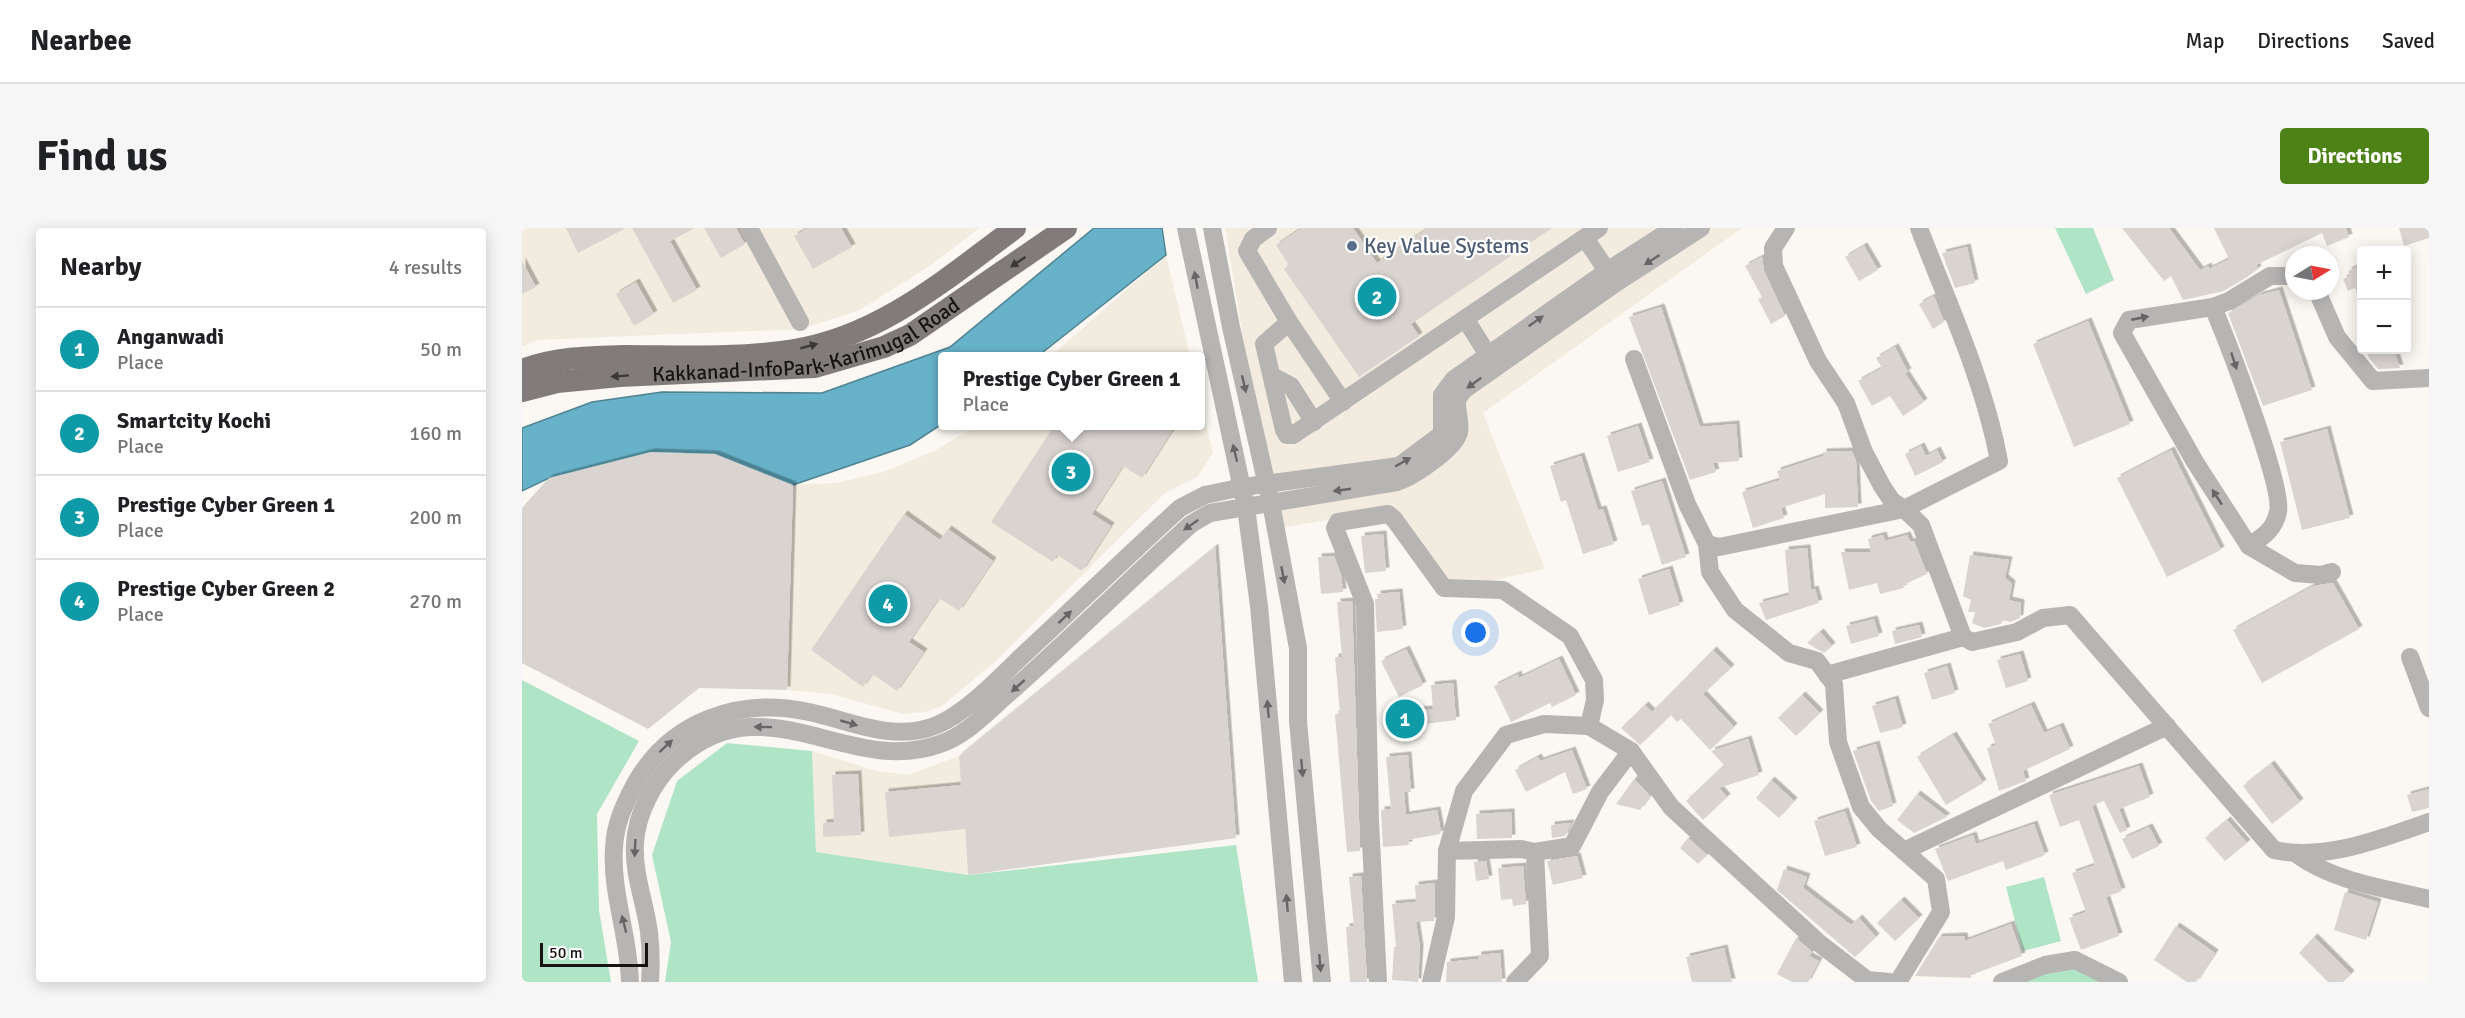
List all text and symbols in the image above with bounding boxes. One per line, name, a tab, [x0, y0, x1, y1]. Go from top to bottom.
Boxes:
text: Nearbee	[30, 24, 132, 58]
text: Map	[2186, 28, 2224, 54]
text: Directions	[2257, 28, 2349, 54]
text: Saved	[2382, 28, 2435, 54]
button: Directions	[2280, 128, 2429, 184]
text: Find us	[36, 131, 167, 182]
place label: Key Value Systems	[1364, 233, 1529, 259]
marker: Key Value Systems	[1345, 239, 1359, 253]
north arrow	[2285, 246, 2339, 300]
map controls	[2357, 246, 2411, 354]
button: +	[2357, 246, 2411, 300]
text: Nearby	[60, 251, 141, 283]
one-way arrow	[1644, 254, 1660, 266]
text: 4 results	[389, 255, 462, 280]
one-way arrow	[1010, 256, 1026, 268]
one-way arrow	[1191, 270, 1200, 289]
pin: 2	[1358, 274, 1396, 320]
street label: Kakkanad-InfoPark-Karimugal Road	[651, 292, 965, 388]
button: −	[2357, 300, 2411, 354]
one-way arrow	[2131, 313, 2150, 322]
one-way arrow	[1527, 315, 1543, 327]
text: Anganwadi	[117, 323, 224, 350]
text: 1	[74, 337, 85, 362]
text: 50 m	[420, 337, 462, 362]
one-way arrow	[800, 341, 818, 351]
text: Place	[117, 350, 164, 375]
popup	[938, 352, 1205, 430]
one-way arrow	[2230, 352, 2240, 370]
text: Prestige Cyber Green 1	[962, 365, 1181, 392]
one-way arrow	[611, 372, 630, 381]
one-way arrow	[1240, 375, 1249, 394]
one-way arrow	[1466, 377, 1482, 389]
text: Place	[962, 392, 1009, 417]
text: Smartcity Kochi	[117, 407, 271, 434]
text: 2	[74, 421, 85, 446]
text: 160 m	[409, 421, 462, 446]
text: Place	[117, 434, 164, 459]
one-way arrow	[1229, 444, 1239, 462]
pin: 3	[1052, 450, 1090, 494]
one-way arrow	[1395, 456, 1411, 467]
one-way arrow	[1332, 486, 1351, 495]
one-way arrow	[2212, 488, 2223, 505]
text: Prestige Cyber Green 1	[117, 491, 335, 518]
text: 3	[74, 505, 85, 530]
text: 200 m	[409, 505, 462, 530]
text: Place	[117, 518, 164, 543]
one-way arrow	[1184, 519, 1200, 531]
one-way arrow	[1279, 566, 1288, 585]
text: Prestige Cyber Green 2	[117, 575, 335, 602]
pin: 4	[868, 582, 908, 626]
text: 4	[74, 589, 85, 614]
text: 270 m	[409, 589, 462, 614]
text: Place	[117, 602, 164, 627]
one-way arrow	[1057, 610, 1072, 624]
your location	[1461, 618, 1490, 647]
one-way arrow	[1010, 679, 1025, 692]
pin: 1	[1386, 696, 1424, 742]
one-way arrow	[1263, 699, 1273, 718]
one-way arrow	[840, 719, 858, 728]
one-way arrow	[753, 722, 772, 732]
one-way arrow	[658, 739, 672, 753]
one-way arrow	[1297, 759, 1307, 778]
one-way arrow	[631, 839, 640, 858]
one-way arrow	[1282, 893, 1292, 912]
one-way arrow	[618, 915, 628, 933]
scale bar	[540, 940, 648, 968]
text: 50 m	[549, 943, 583, 963]
one-way arrow	[1315, 953, 1325, 972]

